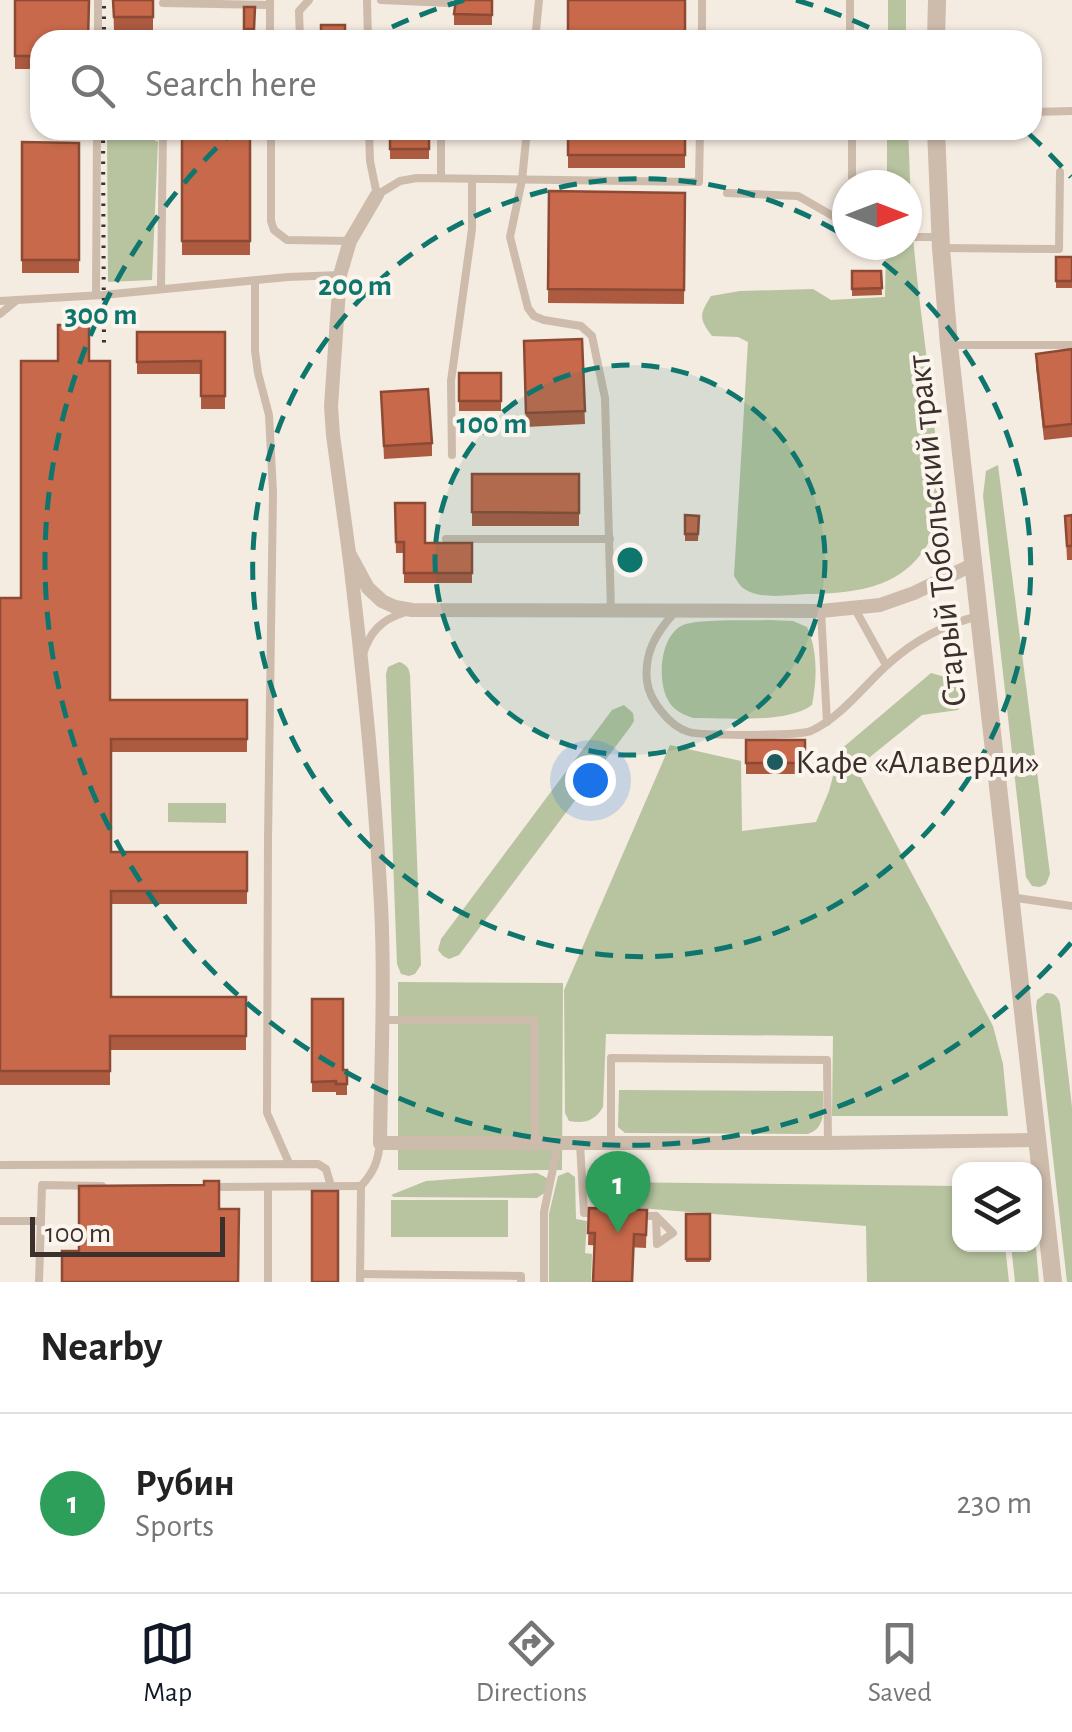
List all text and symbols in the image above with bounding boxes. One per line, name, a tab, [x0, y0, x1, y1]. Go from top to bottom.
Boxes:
search box	[30, 30, 1042, 140]
icon: search	[65, 58, 120, 113]
text: Search here	[145, 66, 317, 104]
north arrow	[832, 170, 922, 260]
text: 200 m	[318, 271, 392, 301]
text: 300 m	[65, 300, 137, 330]
street label: Старый Тобольский тракт	[901, 353, 973, 709]
text: 100 m	[457, 409, 527, 439]
centre of rings	[612, 542, 648, 578]
place label: Кафе «Алаверди»	[795, 745, 1040, 780]
marker: Кафе «Алаверди»	[764, 751, 786, 773]
your location	[565, 755, 616, 806]
pin: 1	[586, 1150, 650, 1233]
map controls	[952, 1162, 1042, 1252]
button: layers	[952, 1162, 1042, 1252]
scale bar	[30, 1212, 225, 1256]
text: 100 m	[45, 1220, 111, 1248]
text: Nearby	[40, 1326, 163, 1368]
text: Рубин	[135, 1465, 235, 1503]
text: 1	[67, 1487, 78, 1519]
text: 230 m	[956, 1487, 1032, 1519]
text: Sports	[135, 1510, 214, 1542]
tab: Map	[140, 1616, 195, 1710]
tab: Directions	[476, 1616, 587, 1710]
tab: Saved	[868, 1616, 932, 1710]

